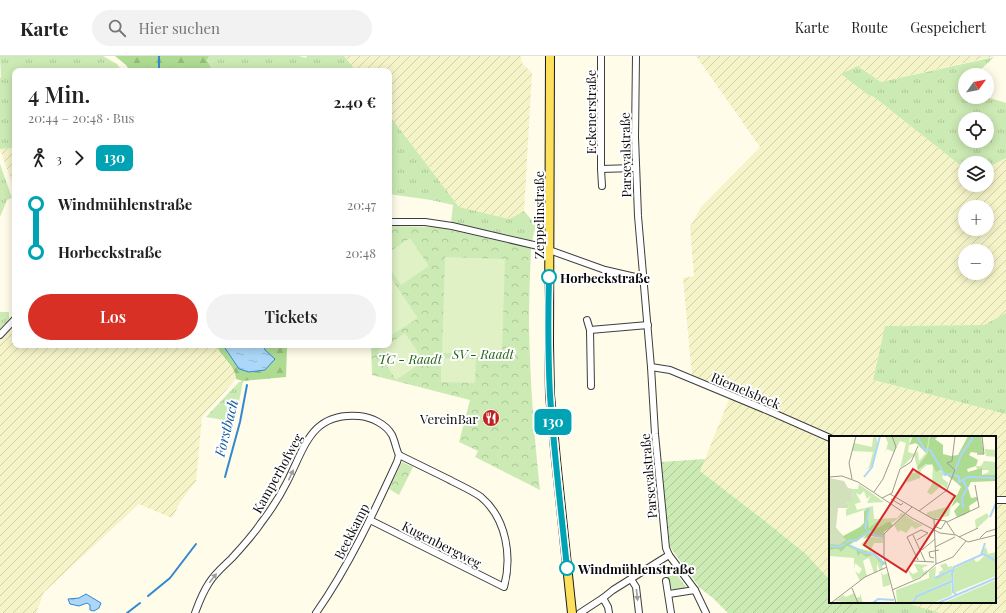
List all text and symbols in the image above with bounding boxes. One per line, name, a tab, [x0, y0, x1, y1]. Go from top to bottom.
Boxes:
search box	[92, 10, 372, 46]
text: Karte	[20, 15, 68, 41]
icon: search	[106, 17, 128, 39]
text: Hier suchen	[138, 18, 220, 38]
text: Karte	[795, 18, 829, 37]
text: Route	[851, 18, 888, 37]
text: Gespeichert	[910, 18, 986, 37]
north arrow	[958, 68, 994, 104]
map controls	[958, 68, 994, 280]
street label: Eckenerstraße	[582, 69, 599, 154]
text: 4 Min.	[28, 79, 90, 109]
text: 2.40 €	[333, 92, 376, 112]
text: 20:44 – 20:48 · Bus	[28, 109, 134, 126]
street label: Parsevalstraße	[616, 112, 634, 198]
button: locate	[958, 112, 994, 148]
icon: walk	[28, 147, 50, 169]
icon: forward	[68, 147, 90, 169]
text: 130	[104, 148, 125, 167]
text: 3	[56, 150, 62, 167]
button: layers	[958, 156, 994, 192]
street label: Zeppelinstraße	[530, 171, 547, 259]
text: Windmühlenstraße	[58, 194, 192, 214]
text: 20:47	[347, 196, 376, 213]
button: +	[958, 200, 994, 236]
text: Horbeckstraße	[58, 242, 162, 262]
text: 20:48	[345, 244, 376, 261]
button: −	[958, 244, 994, 280]
marker: Horbeckstraße	[541, 269, 557, 285]
place label: Horbeckstraße	[560, 269, 650, 286]
button: Los	[28, 294, 198, 340]
button: Tickets	[206, 294, 376, 340]
park label: SV - Raadt	[451, 345, 514, 362]
park label: TC - Raadt	[378, 350, 443, 367]
street label: Riemelsbeck	[709, 368, 784, 413]
water label: Forstbach	[210, 398, 242, 459]
restaurant icon: VereinBar	[481, 408, 501, 428]
line badge: 130	[530, 409, 576, 435]
place label: VereinBar	[419, 410, 478, 427]
text: 130	[542, 412, 564, 431]
street label: Kamperhofweg	[248, 430, 306, 516]
street label: Parsevalstraße	[636, 432, 660, 519]
inset map	[829, 436, 996, 603]
one-way arrow	[288, 469, 294, 481]
street label: Beekkamp	[330, 500, 372, 562]
street label: Kugenbergweg	[399, 517, 485, 571]
marker: Windmühlenstraße	[559, 560, 575, 576]
place label: Windmühlenstraße	[577, 560, 695, 577]
one-way arrow	[209, 573, 217, 584]
one-way arrow	[633, 589, 640, 601]

